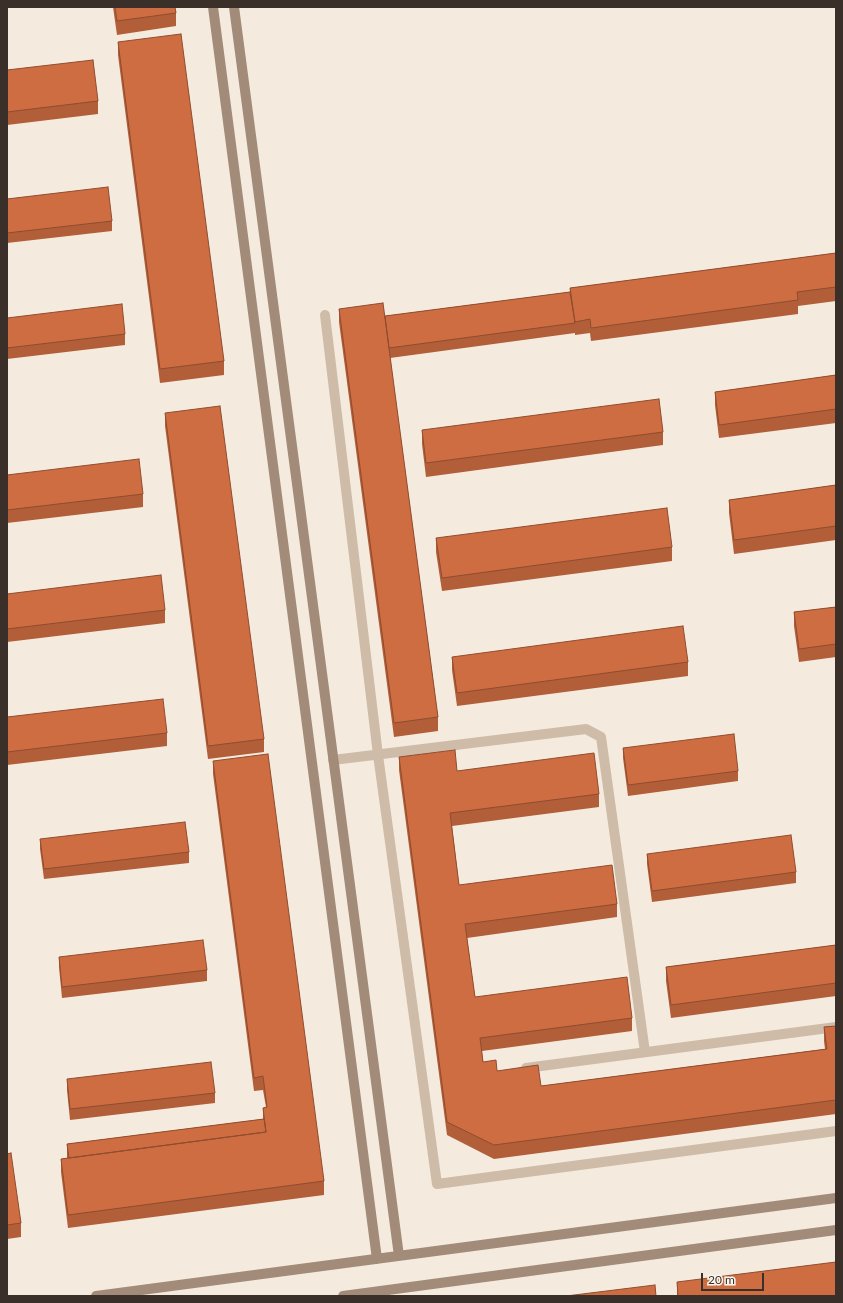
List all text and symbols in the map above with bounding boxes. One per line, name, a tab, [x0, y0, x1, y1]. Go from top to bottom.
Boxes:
scale bar	[703, 1265, 766, 1291]
text: 20 m	[708, 1272, 735, 1287]

